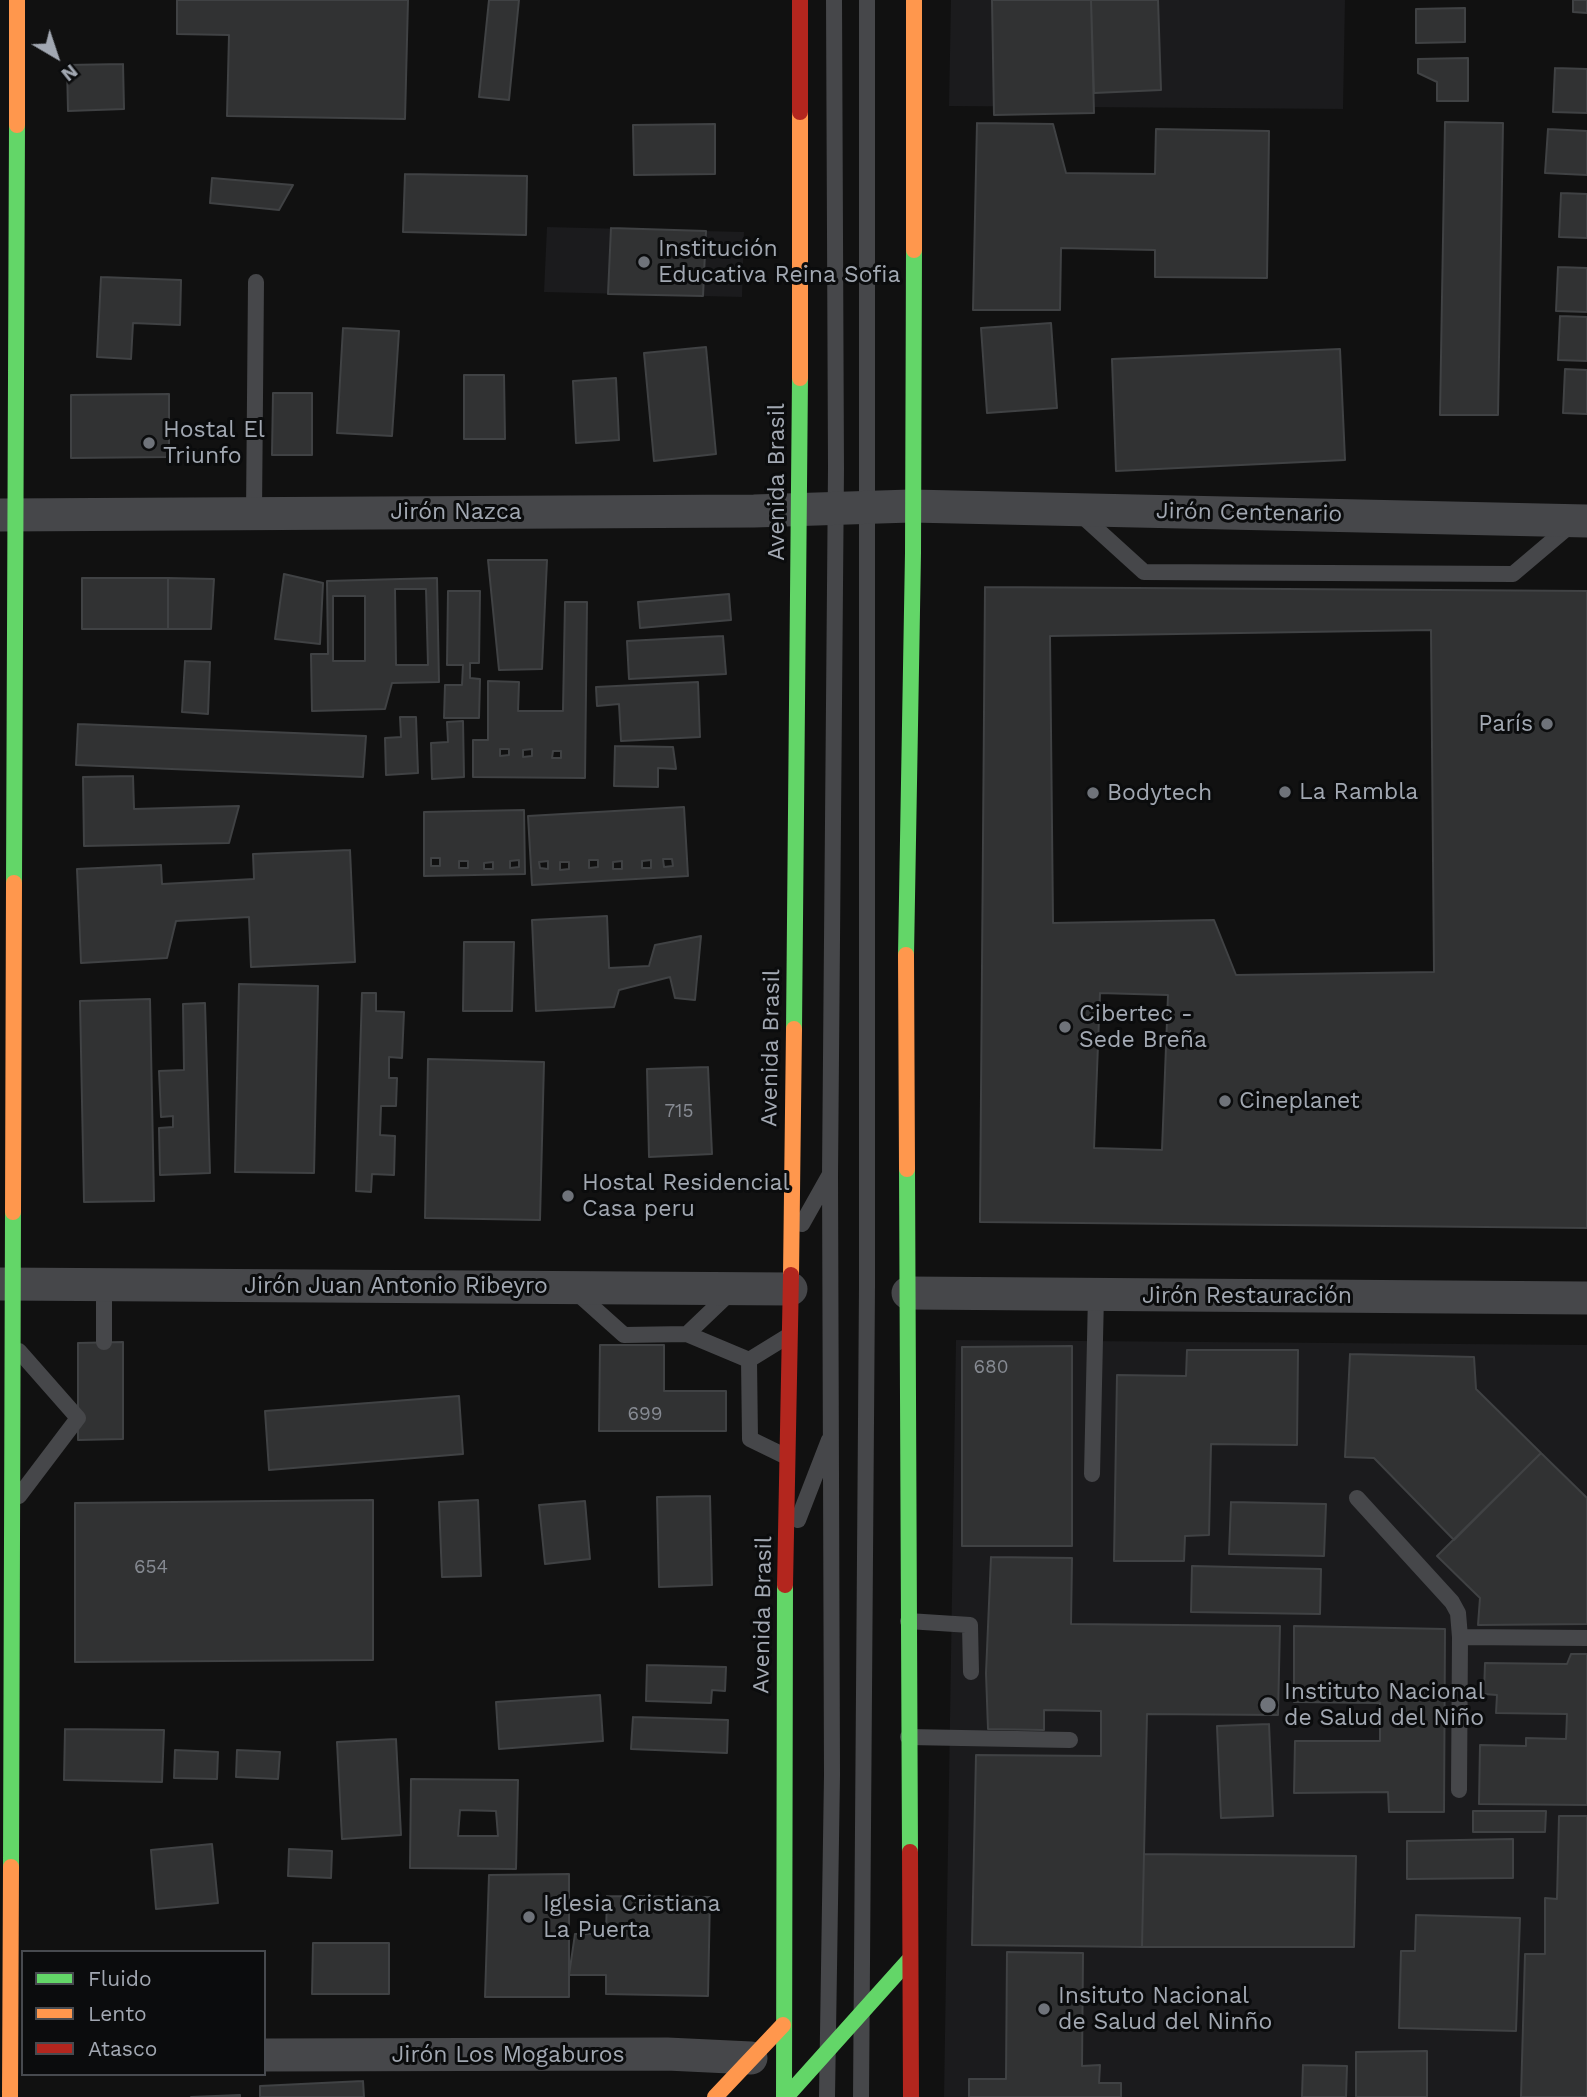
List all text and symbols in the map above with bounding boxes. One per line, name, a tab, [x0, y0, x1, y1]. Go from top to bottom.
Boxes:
north arrow	[21, 21, 91, 91]
text: N	[57, 59, 82, 86]
place label: Institución Educativa Reina Sofia	[658, 235, 900, 289]
marker: Institución Educativa Reina Sofia	[636, 254, 652, 270]
street label: Avenida Brasil	[763, 403, 791, 561]
place label: Hostal El Triunfo	[163, 416, 265, 470]
marker: Hostal El Triunfo	[141, 435, 157, 451]
street label: Jirón Nazca	[390, 498, 522, 526]
street label: Jirón Centenario	[1156, 498, 1342, 528]
place label: París	[1478, 710, 1533, 738]
marker: París	[1539, 716, 1555, 732]
place label: La Rambla	[1299, 778, 1418, 806]
place label: Bodytech	[1107, 779, 1212, 807]
marker: La Rambla	[1277, 784, 1293, 800]
marker: Bodytech	[1085, 785, 1101, 801]
street label: Avenida Brasil	[756, 969, 786, 1127]
place label: Cibertec - Sede Breña	[1079, 1000, 1207, 1054]
marker: Cibertec - Sede Breña	[1057, 1019, 1073, 1035]
place label: Cineplanet	[1239, 1087, 1360, 1115]
marker: Cineplanet	[1217, 1093, 1233, 1109]
house number: 715	[664, 1100, 694, 1122]
place label: Hostal Residencial Casa peru	[582, 1169, 790, 1223]
marker: Hostal Residencial Casa peru	[560, 1188, 576, 1204]
street label: Jirón Juan Antonio Ribeyro	[244, 1272, 548, 1300]
street label: Jirón Restauración	[1142, 1282, 1352, 1310]
house number: 680	[973, 1356, 1009, 1378]
house number: 699	[628, 1403, 662, 1425]
street label: Avenida Brasil	[748, 1536, 778, 1694]
house number: 654	[134, 1556, 168, 1578]
place label: Instituto Nacional de Salud del Niño	[1284, 1678, 1485, 1732]
marker: Instituto Nacional de Salud del Niño	[1258, 1695, 1278, 1715]
place label: Iglesia Cristiana La Puerta	[543, 1890, 721, 1944]
marker: Iglesia Cristiana La Puerta	[521, 1909, 537, 1925]
legend	[21, 1950, 266, 2076]
text: Fluido	[88, 1966, 152, 1991]
place label: Insituto Nacional de Salud del Ninño	[1058, 1982, 1272, 2036]
text: Lento	[88, 2001, 147, 2026]
marker: Insituto Nacional de Salud del Ninño	[1036, 2001, 1052, 2017]
text: Atasco	[88, 2036, 157, 2061]
street label: Jirón Los Mogaburos	[391, 2041, 625, 2069]

